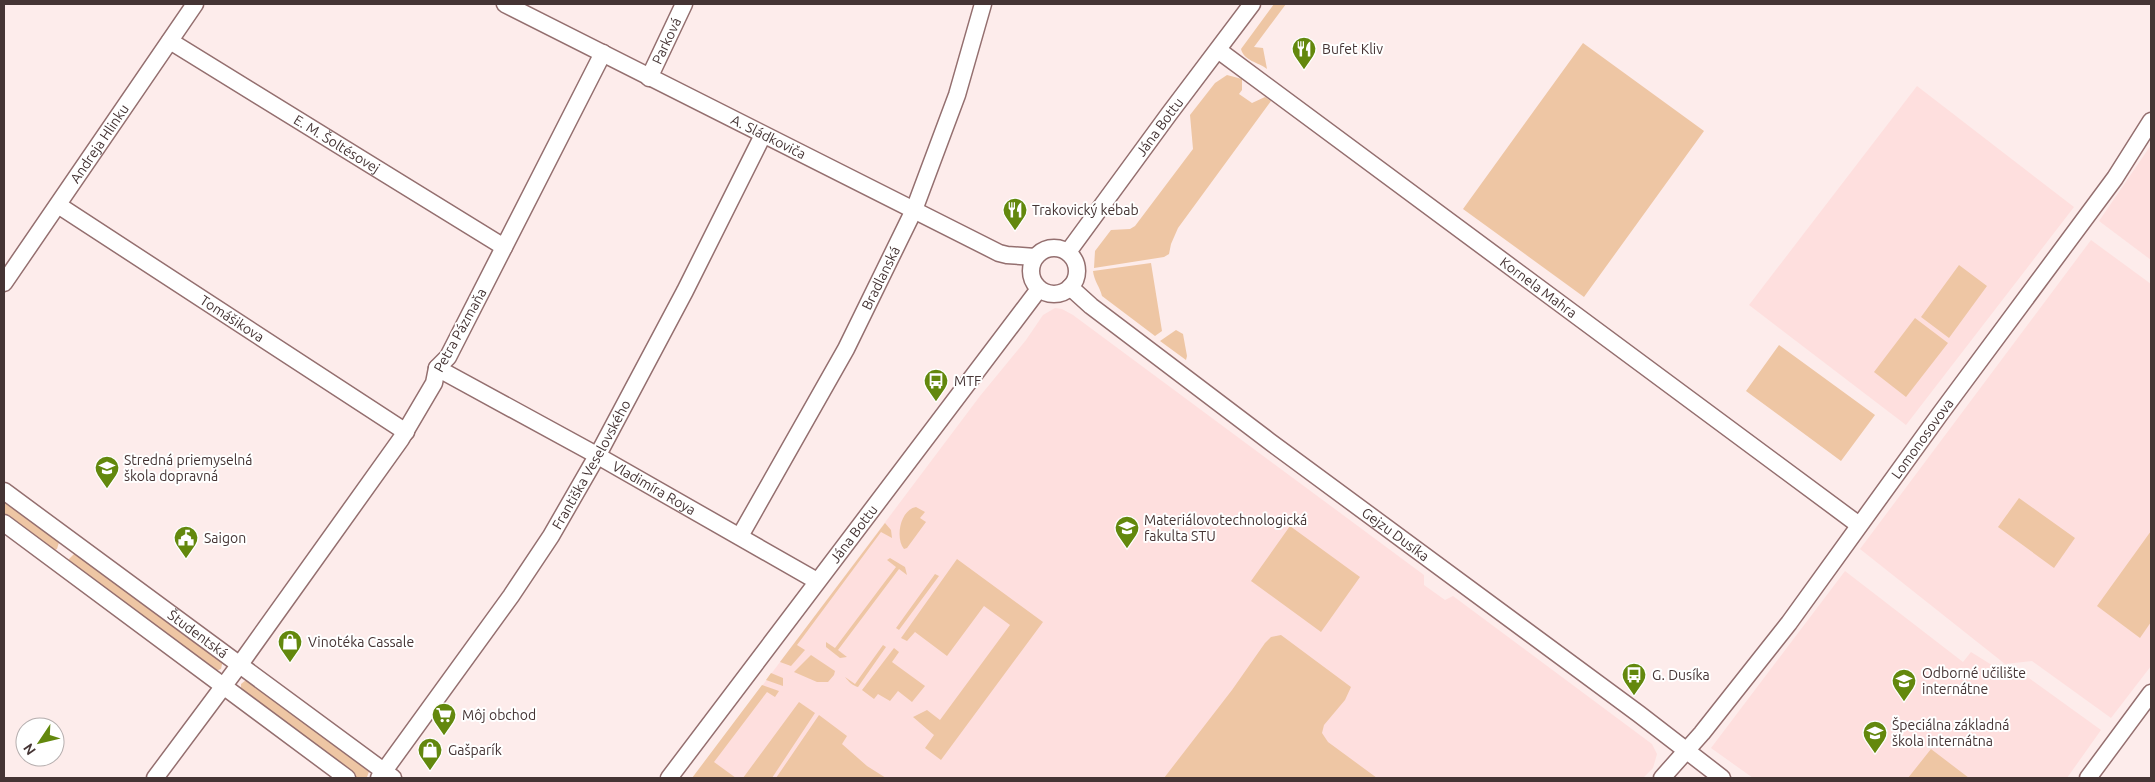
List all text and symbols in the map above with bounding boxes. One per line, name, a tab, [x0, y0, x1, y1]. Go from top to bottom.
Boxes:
street label: Parková	[649, 15, 684, 67]
restaurant icon: Bufet Kliv	[1291, 36, 1317, 70]
place label: Bufet Kliv	[1322, 41, 1383, 57]
street label: Jána Bottu	[1133, 95, 1186, 159]
street label: Andreja Hlinku	[67, 101, 132, 186]
street label: E. M. Šoltésovej	[291, 111, 383, 176]
street label: A. Sládkoviča	[728, 111, 808, 162]
restaurant icon: Trakovický kebab	[1002, 197, 1028, 231]
place label: Trakovický kebab	[1032, 202, 1139, 218]
street label: Bradlanská	[858, 244, 903, 312]
street label: Kornela Mahra	[1497, 254, 1580, 321]
street label: Petra Pázmaňa	[430, 285, 490, 375]
street label: Tomášikova	[197, 292, 267, 345]
bus stop icon: MTF	[923, 368, 949, 402]
place label: MTF	[954, 373, 981, 389]
street label: Lomonosovova	[1888, 395, 1957, 482]
street label: Františka Veselovského	[549, 397, 634, 532]
place label: Stredná priemyselná škola dopravná	[124, 452, 253, 484]
school or university icon: Stredná priemyselná škola dopravná	[94, 455, 120, 489]
street label: Vladimíra Roya	[609, 458, 699, 518]
street label: Jána Bottu	[827, 502, 881, 566]
street label: Gejzu Dusíka	[1359, 504, 1432, 564]
place label: Materiálovotechnologická fakulta STU	[1144, 512, 1307, 544]
school or university icon: Materiálovotechnologická fakulta STU	[1114, 515, 1140, 549]
public building icon: Saigon	[173, 525, 199, 559]
place label: Saigon	[204, 530, 246, 546]
street label: Študentská	[165, 606, 231, 661]
shop icon: Vinotéka Cassale	[277, 629, 303, 663]
place label: Vinotéka Cassale	[308, 634, 414, 650]
bus stop icon: G. Dusíka	[1621, 662, 1647, 696]
place label: Odborné učilište internátne	[1922, 665, 2026, 697]
place label: G. Dusíka	[1652, 667, 1710, 683]
school or university icon: Odborné učilište internátne	[1891, 668, 1917, 702]
supermarket icon: Môj obchod	[431, 702, 457, 736]
place label: Môj obchod	[462, 707, 536, 723]
place label: Špeciálna základná škola internátna	[1892, 716, 2009, 749]
north arrow	[15, 717, 65, 767]
school or university icon: Špeciálna základná škola internátna	[1862, 720, 1888, 754]
shop icon: Gašparík	[417, 737, 443, 771]
text: N	[20, 741, 39, 758]
place label: Gašparík	[448, 742, 502, 758]

